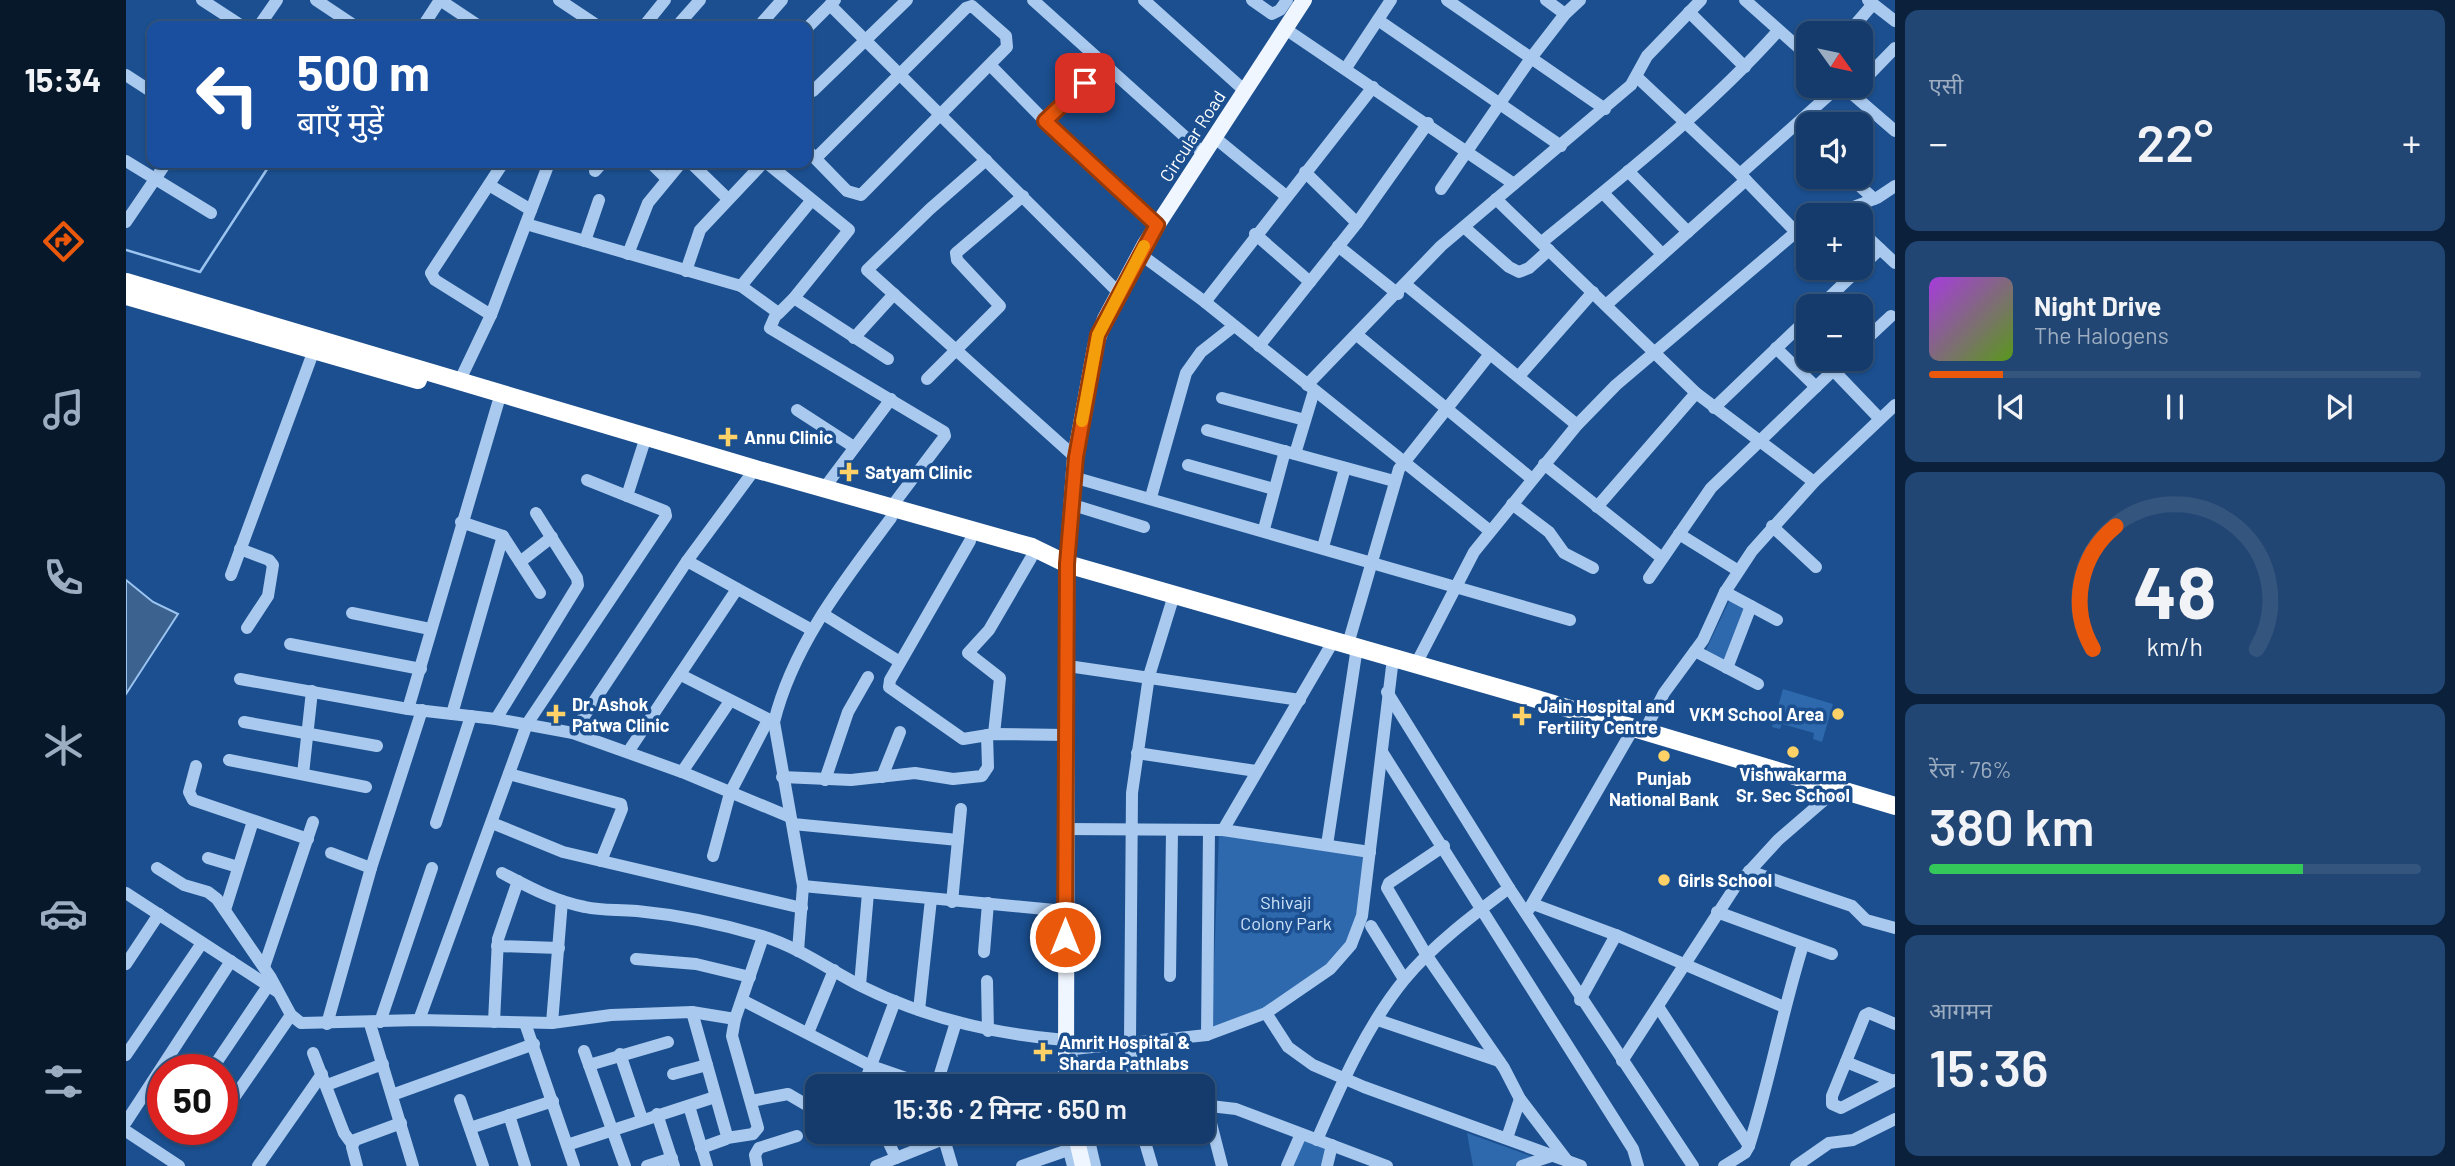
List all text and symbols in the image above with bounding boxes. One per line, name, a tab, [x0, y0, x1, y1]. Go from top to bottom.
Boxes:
north arrow	[1796, 21, 1872, 98]
map controls	[1796, 21, 1873, 371]
text: 500 m	[297, 42, 430, 101]
icon: left	[182, 49, 273, 140]
pin	[1055, 53, 1115, 113]
text: 15:34	[25, 60, 101, 98]
icon: arrive	[1066, 64, 1104, 102]
text: एसी	[1929, 71, 1963, 99]
street label: Circular Road	[1154, 86, 1230, 186]
text: बाएँ मुड़ें	[297, 102, 384, 140]
text: 22°	[2137, 110, 2213, 172]
button: sound	[1796, 112, 1873, 189]
text: −	[1929, 119, 1948, 165]
text: +	[2402, 119, 2421, 165]
button: +	[1796, 203, 1873, 280]
icon: directions	[39, 217, 88, 266]
text: Night Drive	[2034, 290, 2161, 321]
button: −	[1796, 294, 1873, 371]
text: The Halogens	[2034, 321, 2169, 349]
icon: music	[39, 385, 88, 434]
icon: previous	[1992, 388, 2030, 426]
icon: pause	[2156, 388, 2194, 426]
icon: next	[2320, 388, 2358, 426]
place label: Annu Clinic	[744, 426, 834, 448]
marker: Annu Clinic	[718, 427, 738, 447]
place label: Satyam Clinic	[865, 461, 973, 483]
marker: Satyam Clinic	[839, 462, 859, 482]
text: 48	[2133, 546, 2217, 634]
icon: phone	[39, 553, 88, 602]
text: km/h	[2147, 631, 2203, 661]
place label: Dr. Ashok Patwa Clinic	[572, 693, 670, 736]
place label: Jain Hospital and Fertility Centre	[1538, 695, 1675, 738]
place label: VKM School Area	[1689, 703, 1824, 725]
marker: Dr. Ashok Patwa Clinic	[546, 704, 566, 724]
marker: Jain Hospital and Fertility Centre	[1512, 706, 1532, 726]
marker: VKM School Area	[1830, 706, 1846, 722]
icon: climate	[39, 721, 88, 770]
marker: Vishwakarma Sr. Sec School	[1785, 744, 1801, 760]
marker: Punjab National Bank	[1656, 748, 1672, 764]
text: रेंज · 76%	[1929, 755, 2012, 783]
place label: Vishwakarma Sr. Sec School	[1736, 763, 1850, 806]
place label: Punjab National Bank	[1609, 767, 1719, 810]
text: 380 km	[1929, 794, 2095, 856]
place label: Girls School	[1678, 869, 1772, 891]
marker: Girls School	[1656, 872, 1672, 888]
icon: car	[39, 889, 88, 938]
park label: Shivaji Colony Park	[1240, 891, 1332, 934]
position arrow	[1028, 900, 1102, 974]
text: आगमन	[1929, 996, 1992, 1024]
place label: Amrit Hospital & Sharda Pathlabs	[1059, 1031, 1190, 1074]
text: 15:36	[1929, 1035, 2049, 1097]
marker: Amrit Hospital & Sharda Pathlabs	[1033, 1042, 1053, 1062]
speed limit sign: 50	[147, 1054, 238, 1145]
icon: filters	[39, 1057, 88, 1106]
text: 15:36 · 2 मिनट · 650 m	[893, 1093, 1127, 1124]

